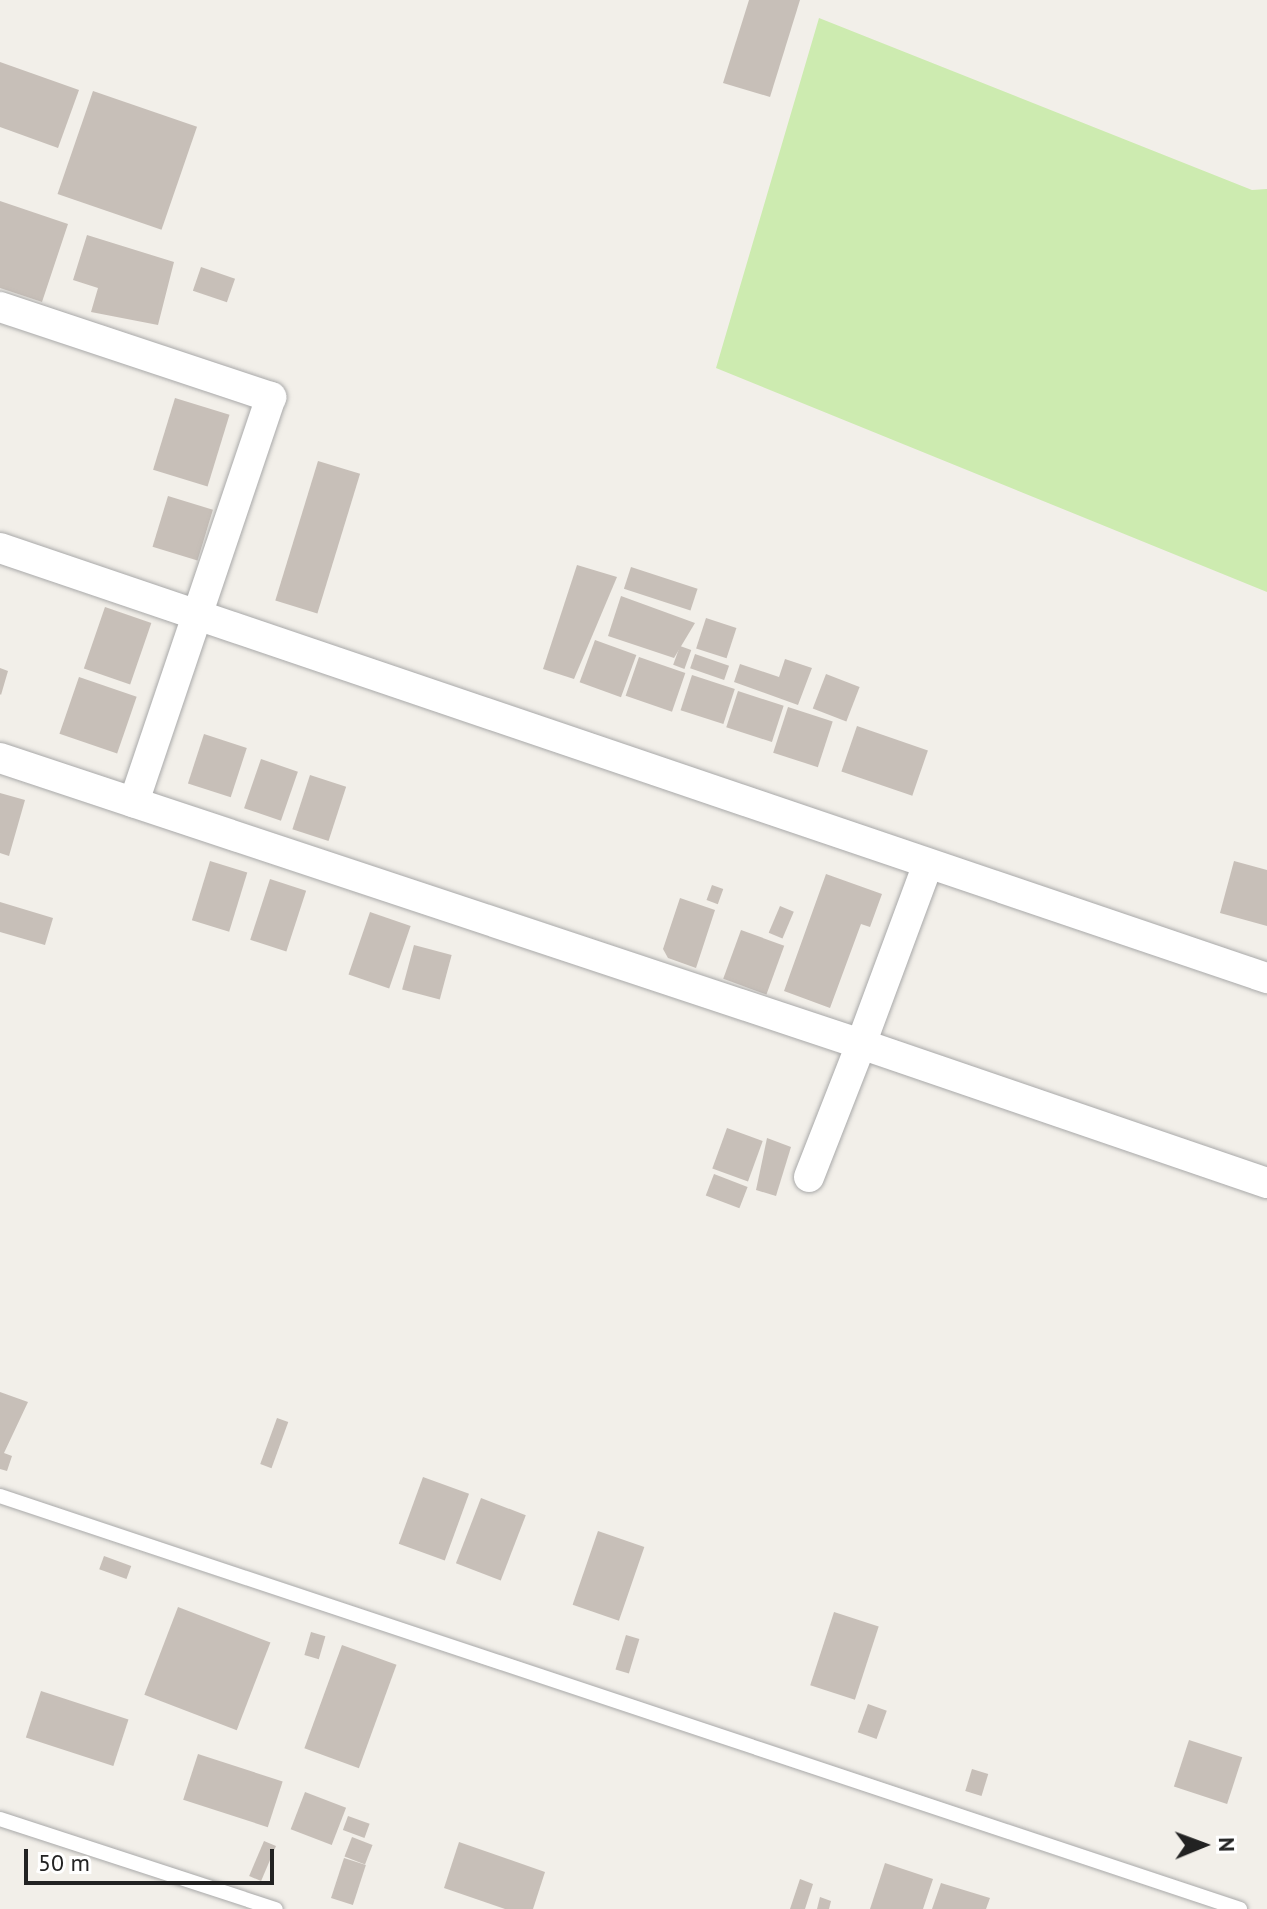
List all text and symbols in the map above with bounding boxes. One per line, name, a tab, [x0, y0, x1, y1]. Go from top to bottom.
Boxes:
north arrow	[1163, 1805, 1243, 1885]
scale bar	[28, 1833, 278, 1883]
text: N	[1213, 1837, 1241, 1852]
text: 50 m	[38, 1847, 90, 1878]

